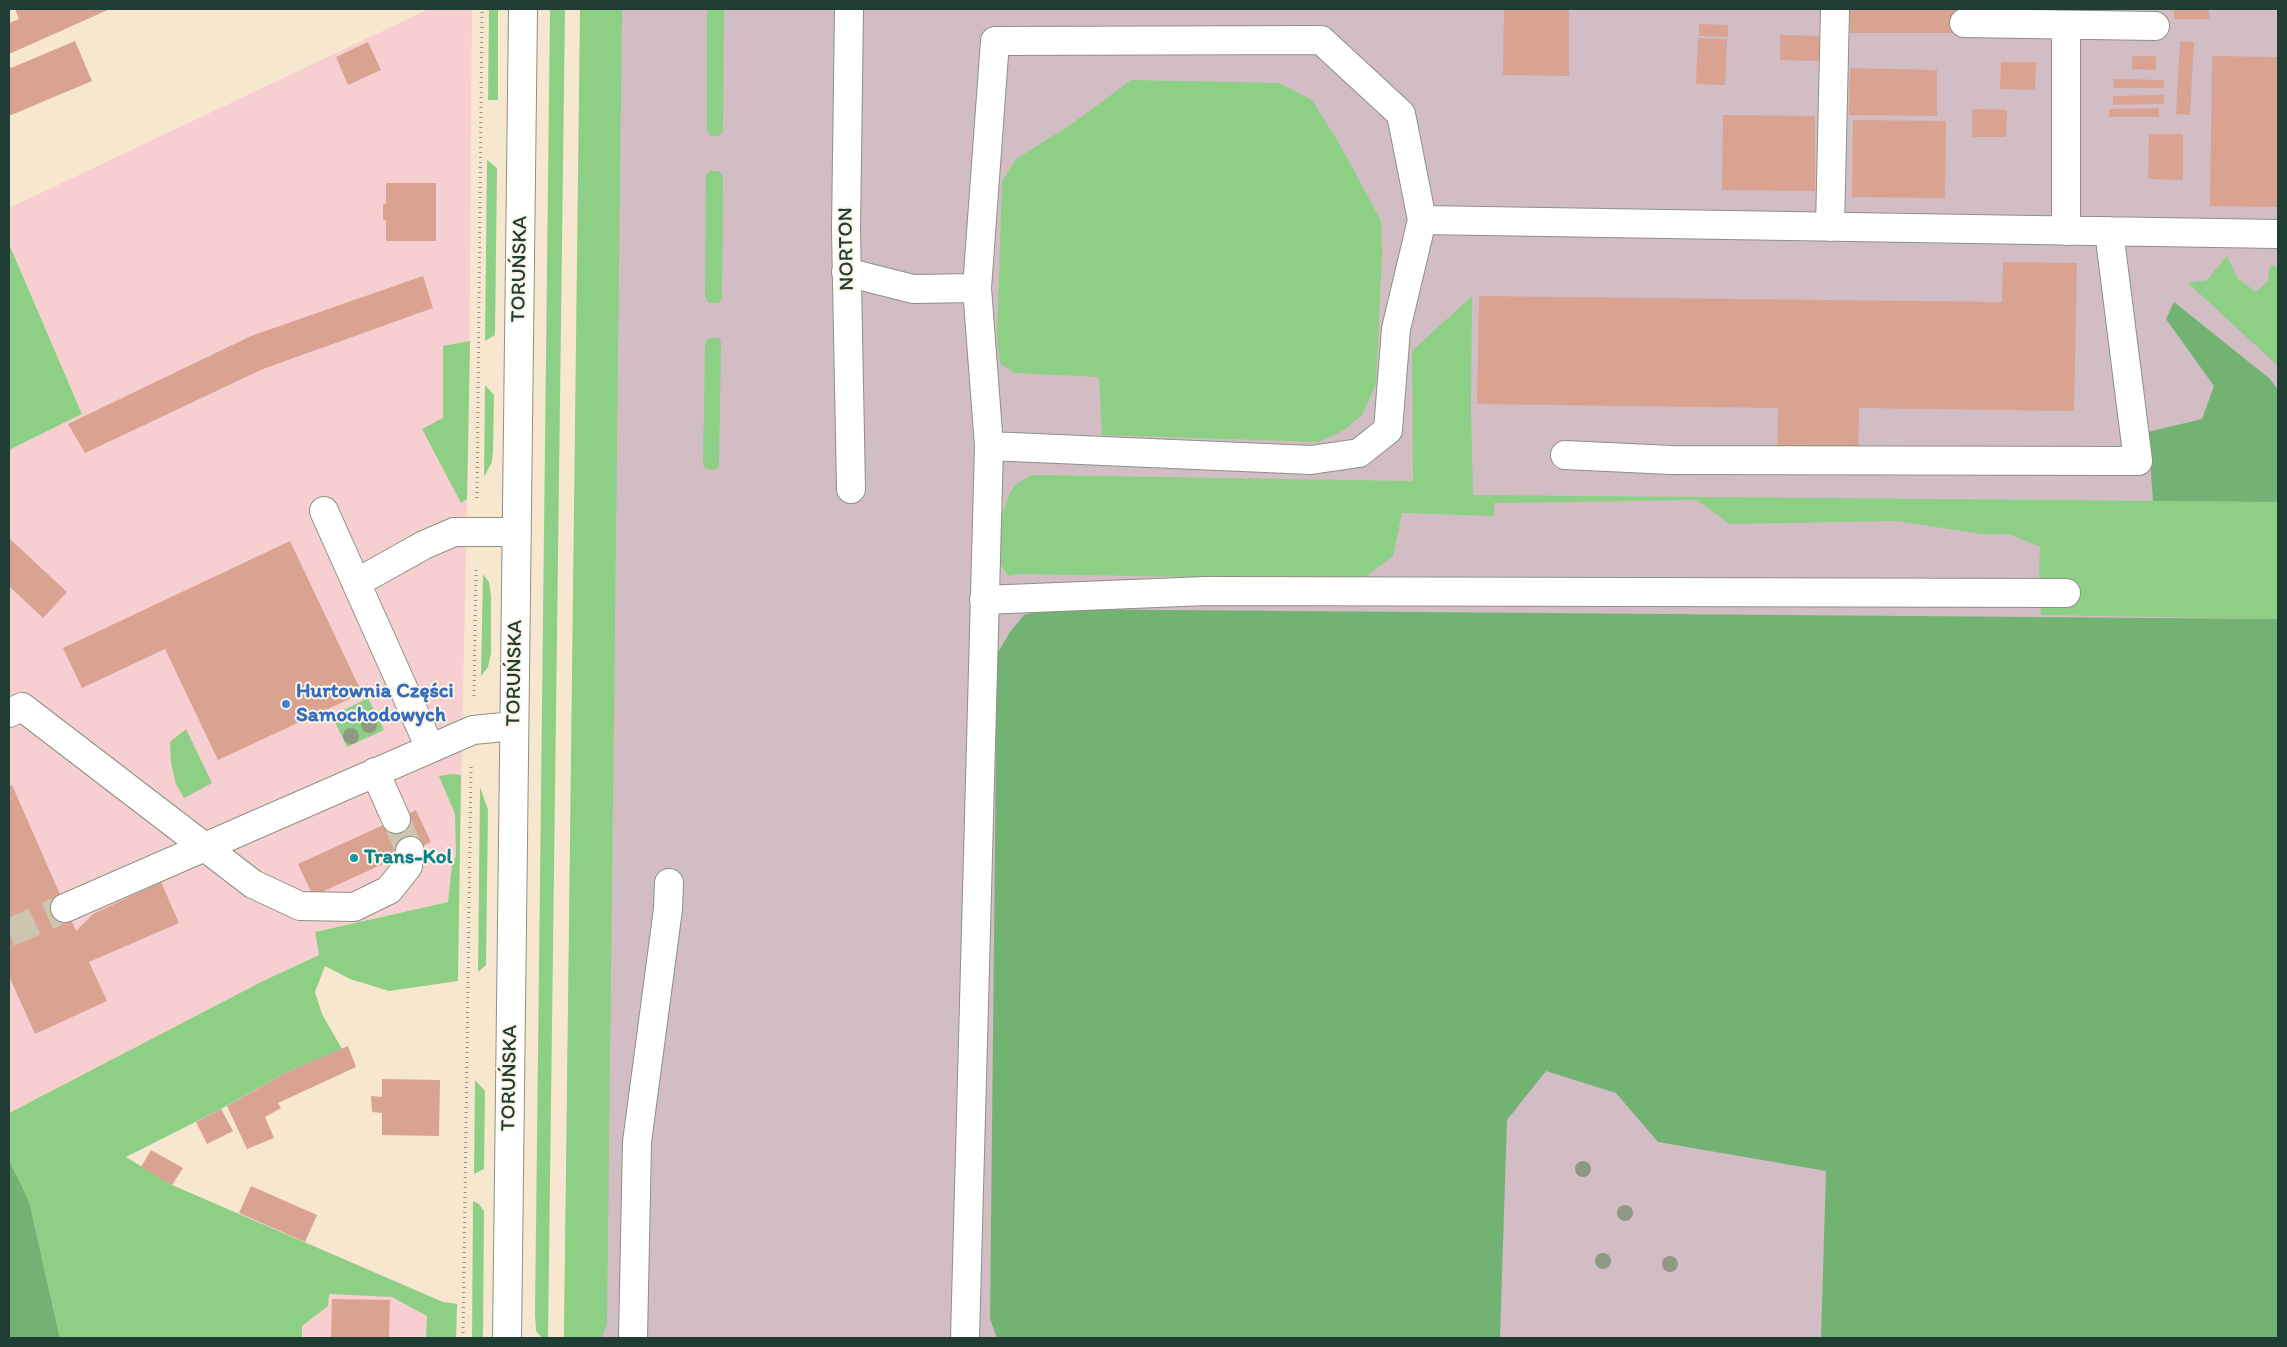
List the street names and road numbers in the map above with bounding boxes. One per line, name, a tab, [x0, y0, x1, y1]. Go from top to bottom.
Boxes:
street label: NORTON	[834, 207, 860, 291]
street label: TORUŃSKA	[506, 215, 534, 323]
street label: TORUŃSKA	[501, 619, 529, 727]
street label: TORUŃSKA	[496, 1024, 524, 1132]

